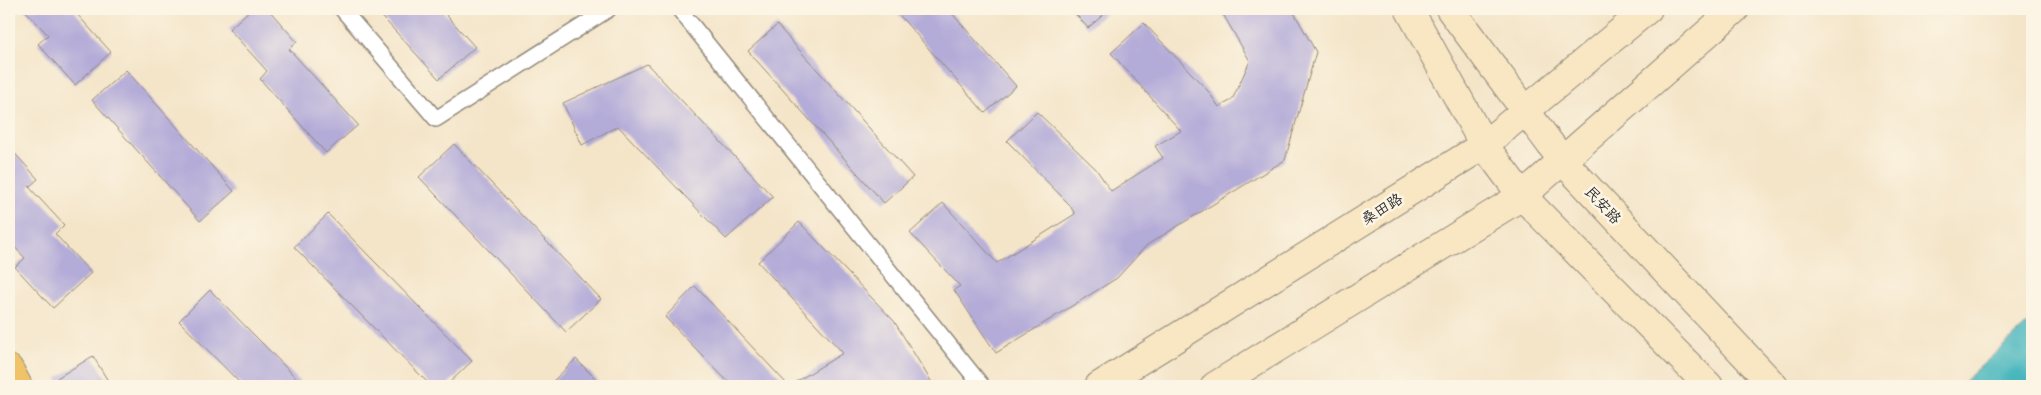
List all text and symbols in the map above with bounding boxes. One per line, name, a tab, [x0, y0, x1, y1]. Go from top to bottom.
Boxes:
street label: 民安路	[1580, 182, 1626, 229]
street label: 桑田路	[1358, 189, 1407, 230]

